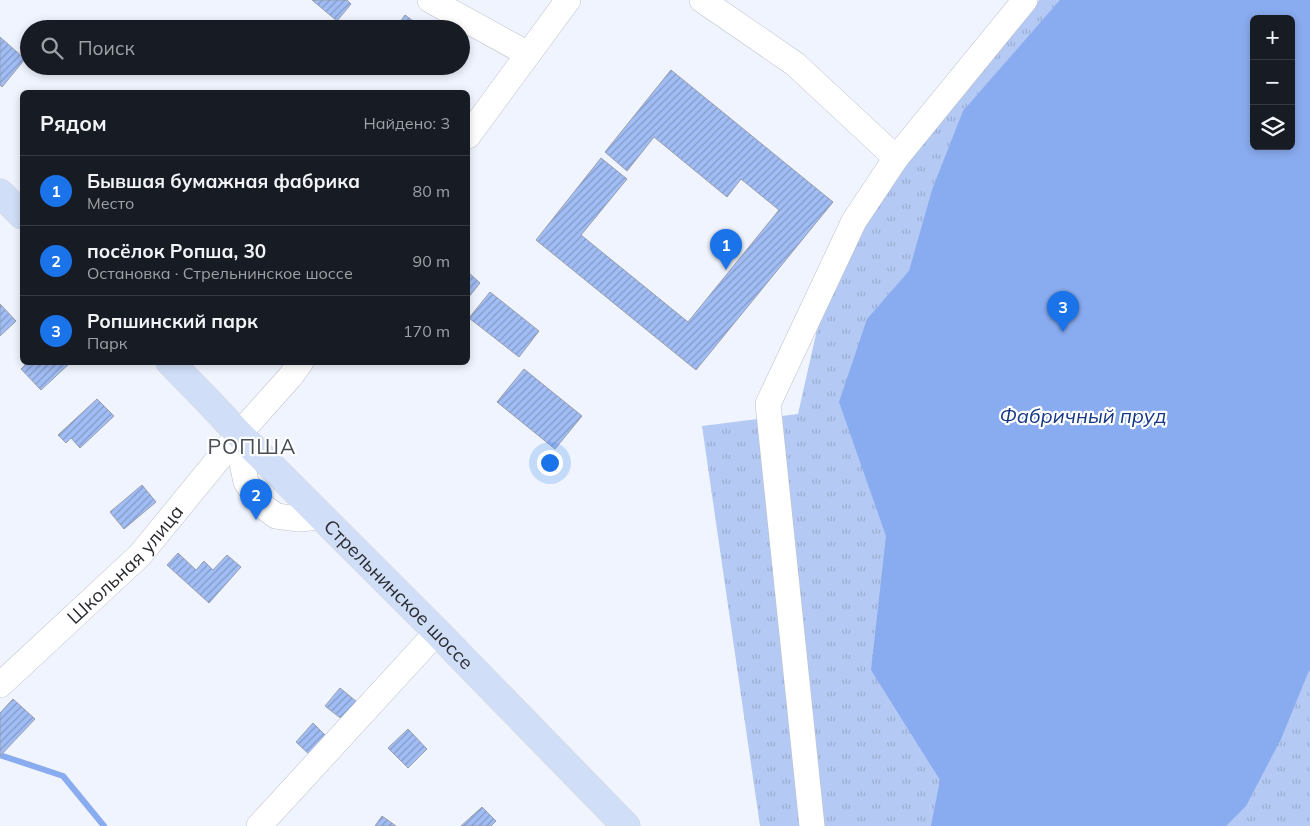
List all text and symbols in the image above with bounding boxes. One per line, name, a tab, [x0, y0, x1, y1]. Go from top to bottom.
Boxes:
map controls	[1250, 15, 1295, 150]
button: +	[1250, 15, 1295, 60]
search box	[20, 20, 470, 75]
icon: search	[38, 34, 66, 62]
text: Поиск	[78, 36, 135, 60]
button: −	[1250, 60, 1295, 105]
button: layers	[1250, 105, 1295, 150]
text: Рядом	[40, 110, 107, 136]
text: Найдено: 3	[364, 113, 450, 133]
text: Бывшая бумажная фабрика	[87, 169, 360, 193]
text: 1	[51, 181, 61, 201]
text: 80 m	[413, 181, 450, 201]
text: Место	[87, 193, 134, 213]
pin: 1	[710, 229, 742, 270]
text: посёлок Ропша, 30	[87, 239, 266, 263]
text: 2	[51, 251, 61, 271]
text: 90 m	[413, 251, 450, 271]
text: Остановка · Стрельнинское шоссе	[87, 263, 353, 283]
pin: 3	[1047, 291, 1079, 332]
text: Ропшинский парк	[87, 309, 258, 333]
text: 3	[51, 321, 61, 341]
text: 170 m	[403, 321, 450, 341]
text: Парк	[87, 333, 127, 353]
water label: Фабричный пруд	[999, 403, 1167, 428]
district label: РОПША	[208, 433, 296, 459]
your location	[537, 450, 563, 476]
pin: 2	[240, 479, 272, 520]
street label: Школьная улица	[62, 500, 188, 629]
street label: Стрельнинское шоссе	[319, 514, 479, 674]

